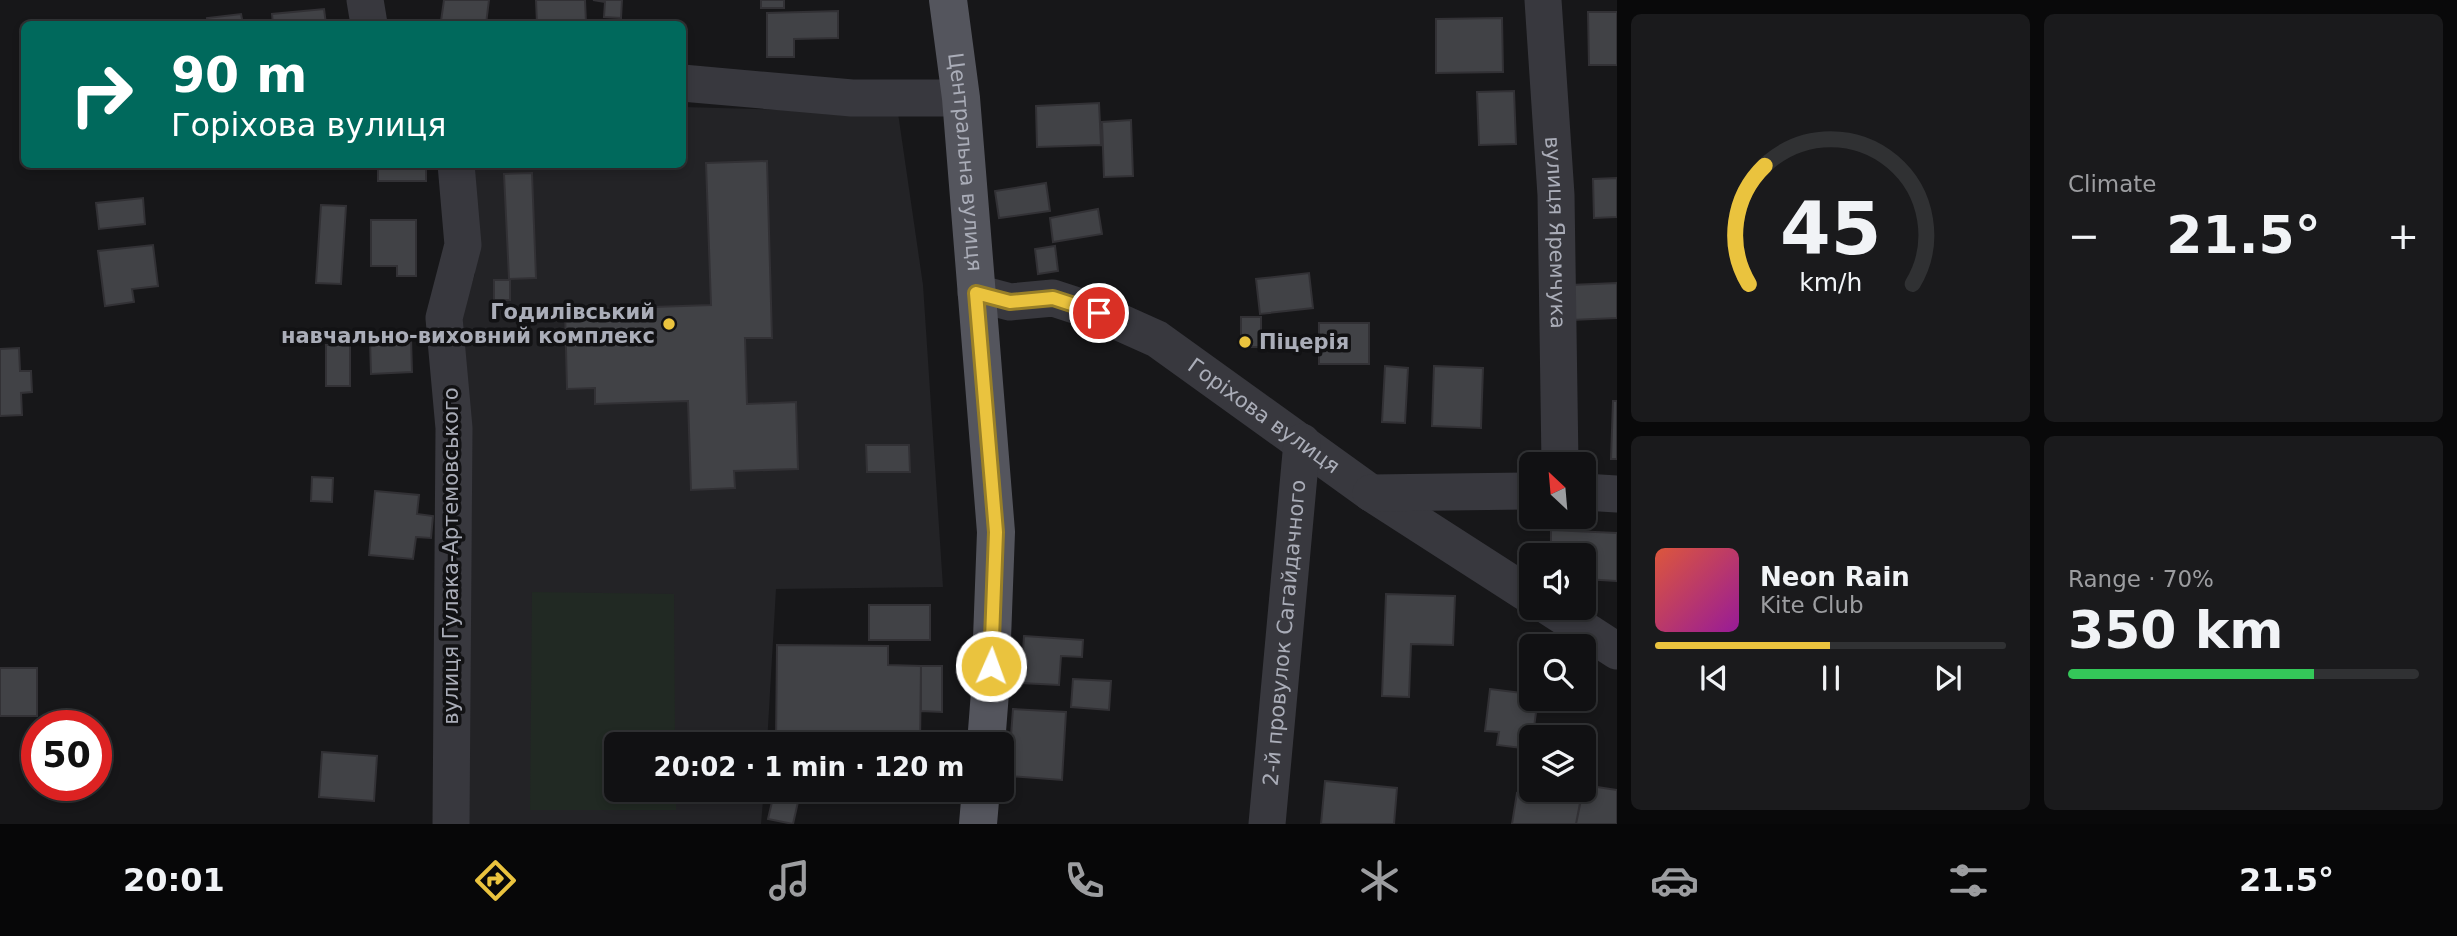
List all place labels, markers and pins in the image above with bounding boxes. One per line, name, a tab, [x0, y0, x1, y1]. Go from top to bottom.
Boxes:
pin	[1069, 283, 1129, 343]
place label: Годилівський навчально-виховний комплекс	[281, 300, 655, 348]
marker: Годилівський навчально-виховний комплекс	[661, 316, 677, 332]
place label: Піцерія	[1259, 330, 1349, 354]
marker: Піцерія	[1237, 334, 1253, 350]

